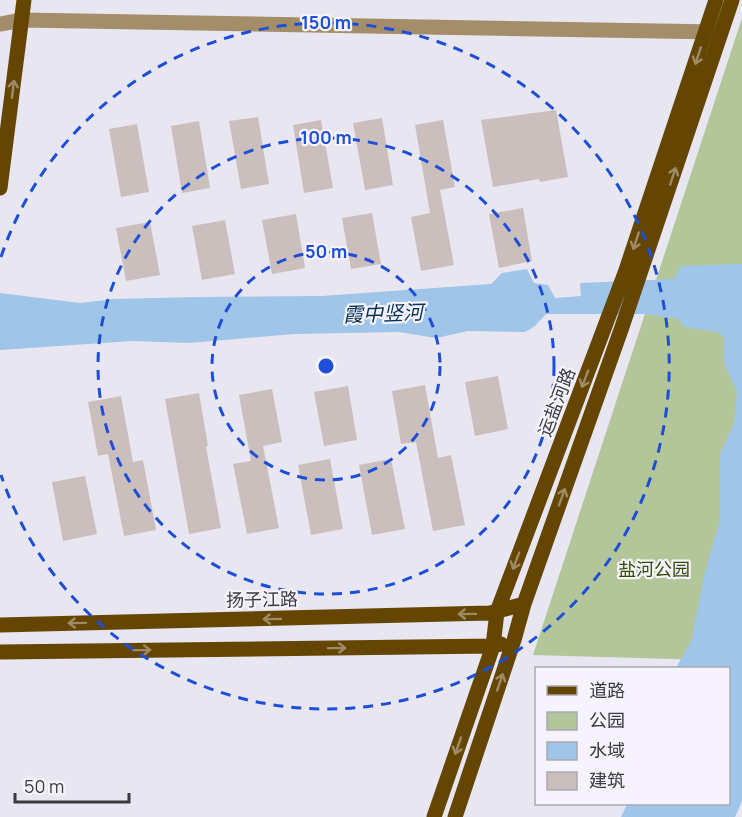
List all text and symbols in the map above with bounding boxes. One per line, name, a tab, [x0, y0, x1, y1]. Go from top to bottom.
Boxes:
text: 150 m	[301, 10, 351, 34]
one-way arrow	[691, 46, 702, 65]
one-way arrow	[8, 79, 19, 99]
text: 100 m	[300, 125, 352, 149]
one-way arrow	[668, 167, 679, 185]
one-way arrow	[630, 231, 641, 250]
text: 50 m	[305, 239, 347, 263]
water label: 霞中竖河	[343, 298, 427, 328]
centre of rings	[316, 356, 336, 376]
street label: 运盐河路	[532, 364, 580, 440]
one-way arrow	[579, 369, 590, 387]
one-way arrow	[558, 488, 569, 507]
one-way arrow	[510, 551, 521, 570]
park label: 盐河公园	[618, 557, 690, 581]
street label: 扬子江路	[226, 586, 298, 612]
one-way arrow	[458, 608, 478, 620]
one-way arrow	[263, 613, 283, 624]
one-way arrow	[68, 618, 88, 629]
one-way arrow	[327, 642, 347, 654]
one-way arrow	[132, 644, 152, 656]
legend	[535, 667, 730, 805]
one-way arrow	[496, 673, 507, 692]
text: 道路	[589, 678, 625, 702]
text: 公园	[589, 708, 625, 732]
one-way arrow	[452, 737, 463, 755]
text: 水域	[589, 738, 625, 762]
scale bar	[15, 766, 129, 804]
text: 建筑	[589, 768, 625, 792]
text: 50 m	[24, 774, 64, 798]

